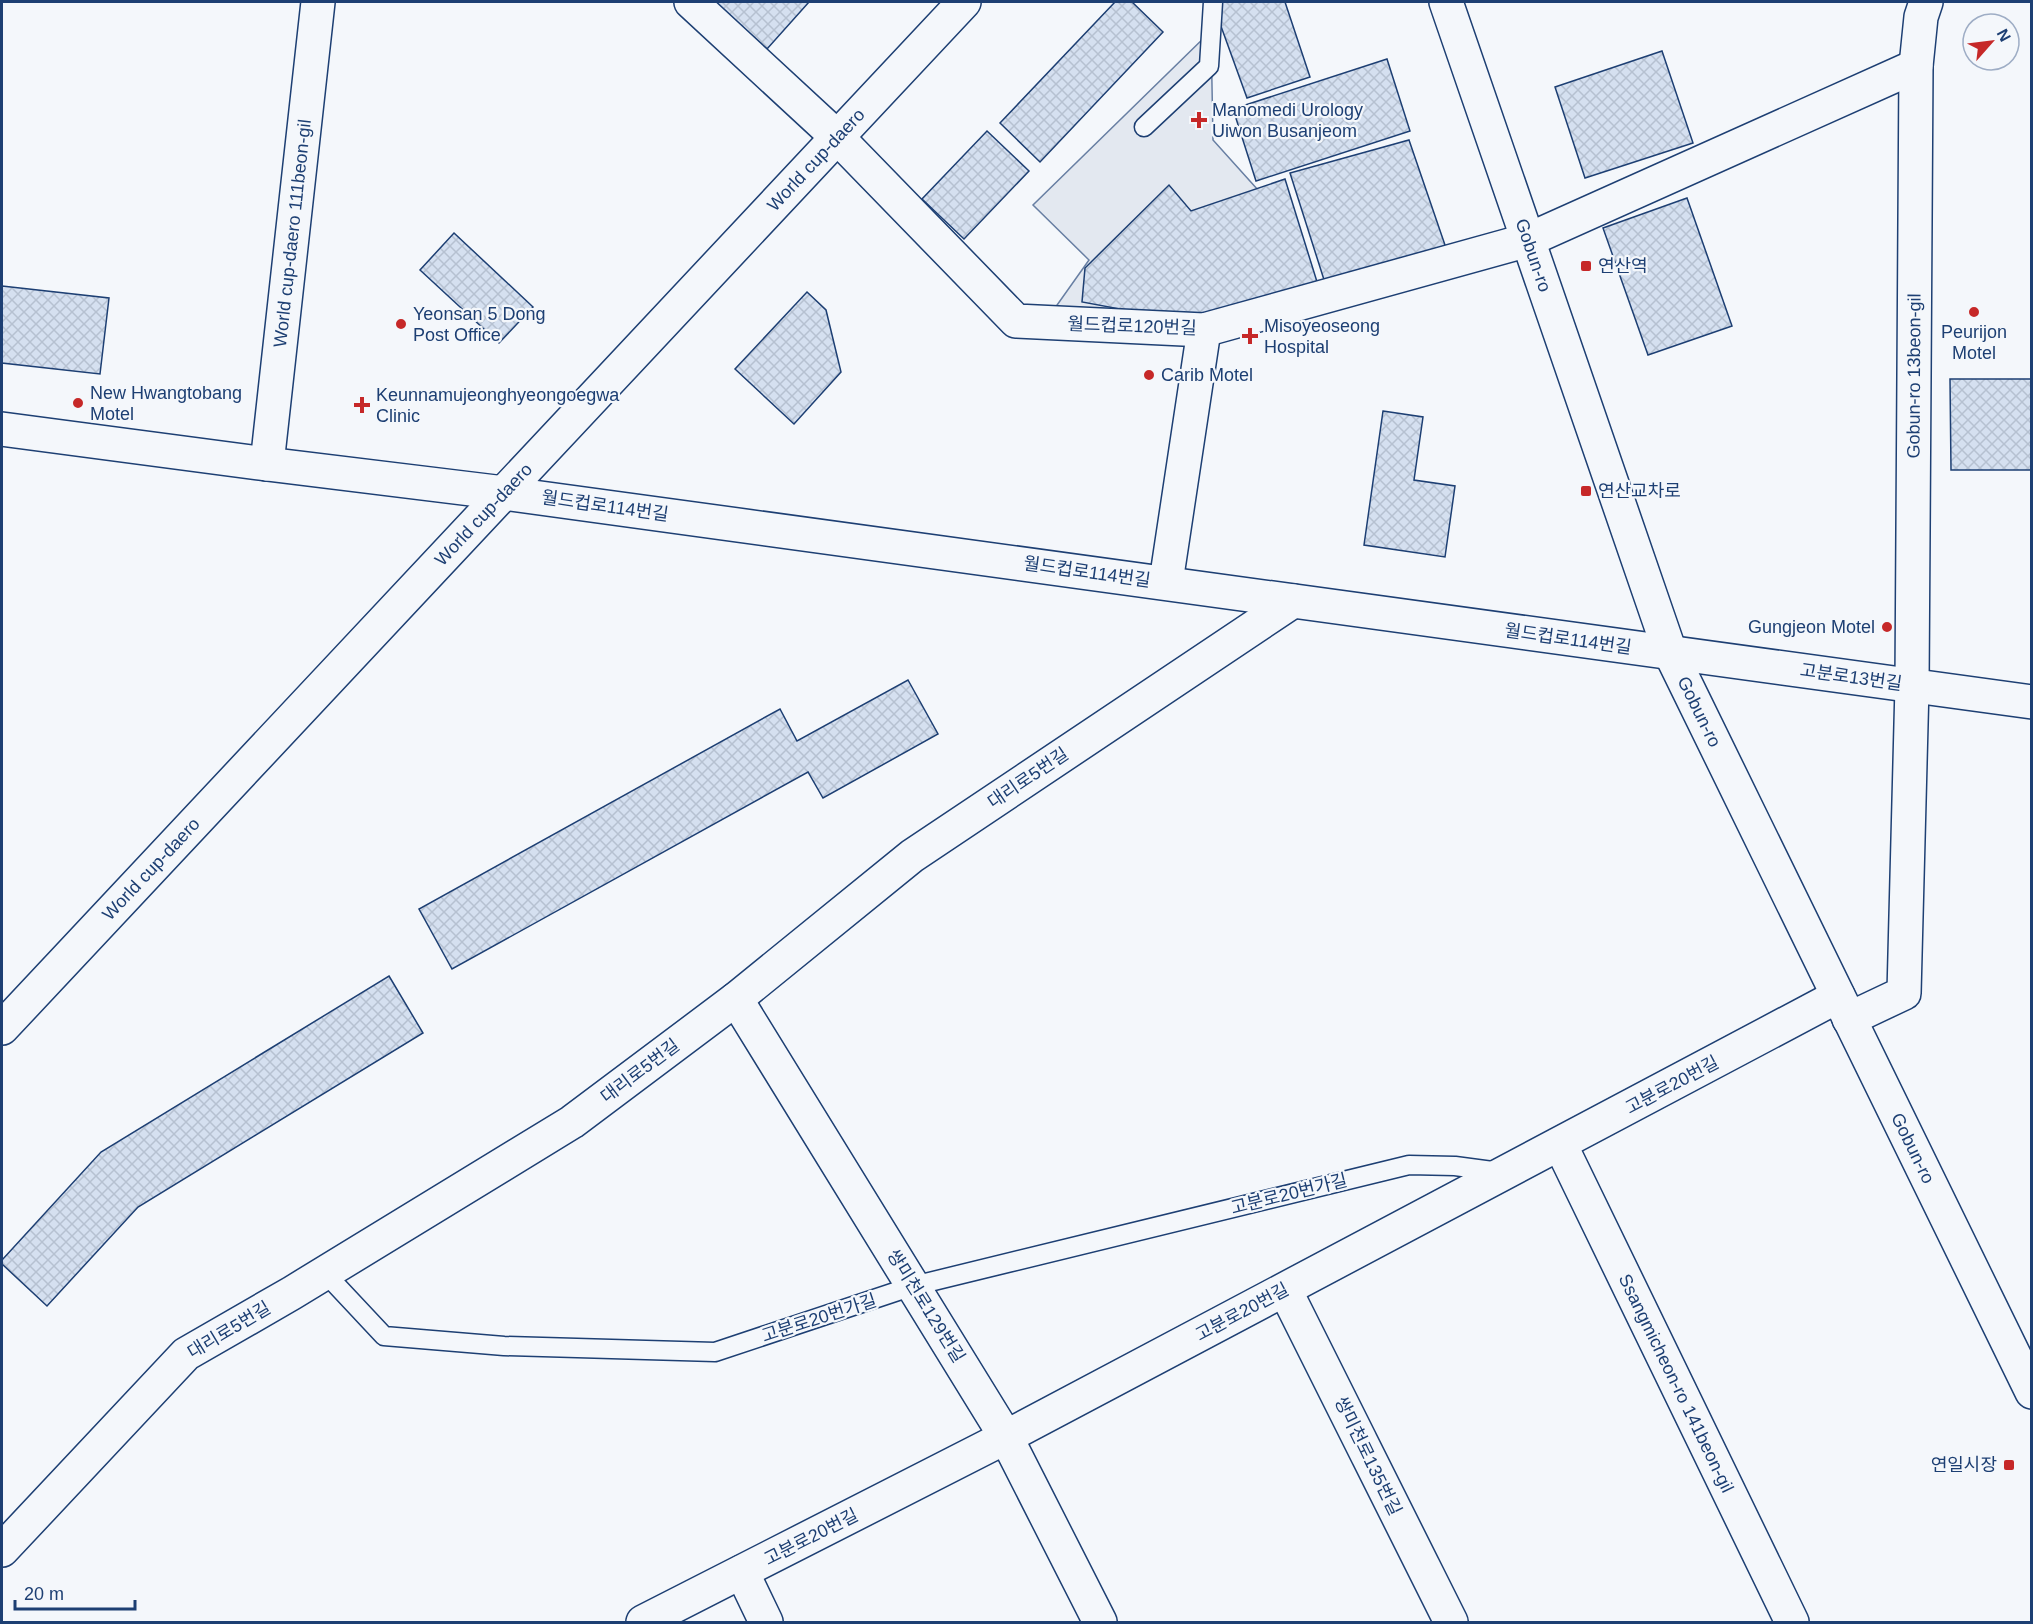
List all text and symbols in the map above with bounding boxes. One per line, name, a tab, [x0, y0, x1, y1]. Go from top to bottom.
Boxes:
north arrow	[1961, 12, 2021, 72]
text: N	[1994, 26, 2014, 44]
place label: Manomedi Urology Uiwon Busanjeom	[1212, 100, 1363, 141]
street label: World cup-daero	[763, 105, 869, 215]
marker: Manomedi Urology Uiwon Busanjeom	[1190, 111, 1208, 129]
street label: World cup-daero 111beon-gil	[270, 118, 315, 348]
street label: Gobun-ro	[1511, 216, 1555, 295]
place label: 연산역	[1598, 256, 1648, 276]
marker: 연산역	[1579, 259, 1593, 273]
street label: Gobun-ro 13beon-gil	[1903, 293, 1925, 459]
place label: Yeonsan 5 Dong Post Office	[413, 304, 545, 345]
marker: Peurijon Motel	[1967, 305, 1981, 319]
street label: 월드컵로120번길	[1067, 314, 1197, 338]
place label: Misoyeoseong Hospital	[1264, 316, 1380, 357]
marker: Yeonsan 5 Dong Post Office	[394, 317, 408, 331]
place label: Peurijon Motel	[1941, 322, 2007, 363]
marker: Misoyeoseong Hospital	[1241, 327, 1259, 345]
place label: Carib Motel	[1161, 365, 1253, 385]
marker: Carib Motel	[1142, 368, 1156, 382]
place label: New Hwangtobang Motel	[90, 383, 242, 424]
place label: Keunnamujeonghyeongoegwa Clinic	[376, 385, 620, 426]
marker: New Hwangtobang Motel	[71, 396, 85, 410]
marker: Keunnamujeonghyeongoegwa Clinic	[353, 396, 371, 414]
street label: World cup-daero	[431, 459, 536, 570]
place label: 연산교차로	[1598, 481, 1681, 501]
marker: 연산교차로	[1579, 484, 1593, 498]
street label: 월드컵로114번길	[540, 487, 670, 525]
street label: 월드컵로114번길	[1022, 553, 1152, 591]
place label: Gungjeon Motel	[1748, 617, 1875, 637]
street label: 월드컵로114번길	[1503, 620, 1633, 658]
marker: Gungjeon Motel	[1880, 620, 1894, 634]
street label: 고분로13번길	[1799, 660, 1903, 694]
street label: Gobun-ro	[1674, 673, 1725, 750]
street label: 대리로5번길	[984, 744, 1072, 812]
street label: World cup-daero	[98, 814, 204, 924]
street label: 대리로5번길	[597, 1035, 683, 1107]
street label: 고분로20번길	[1622, 1052, 1722, 1118]
street label: Gobun-ro	[1887, 1110, 1938, 1187]
street label: 고분로20번가길	[1229, 1170, 1349, 1218]
street label: 쌍미천로129번길	[883, 1246, 969, 1366]
street label: Ssangmicheon-ro 141beon-gil	[1615, 1271, 1738, 1496]
street label: 고분로20번길	[1192, 1279, 1292, 1345]
street label: 고분로20번가길	[759, 1290, 879, 1346]
street label: 대리로5번길	[184, 1298, 274, 1362]
street label: 쌍미천로135번길	[1331, 1393, 1405, 1519]
place label: 연일시장	[1931, 1455, 1997, 1475]
marker: 연일시장	[2002, 1458, 2016, 1472]
street label: 고분로20번길	[761, 1505, 861, 1569]
scale bar	[15, 1573, 135, 1611]
text: 20 m	[24, 1584, 64, 1604]

